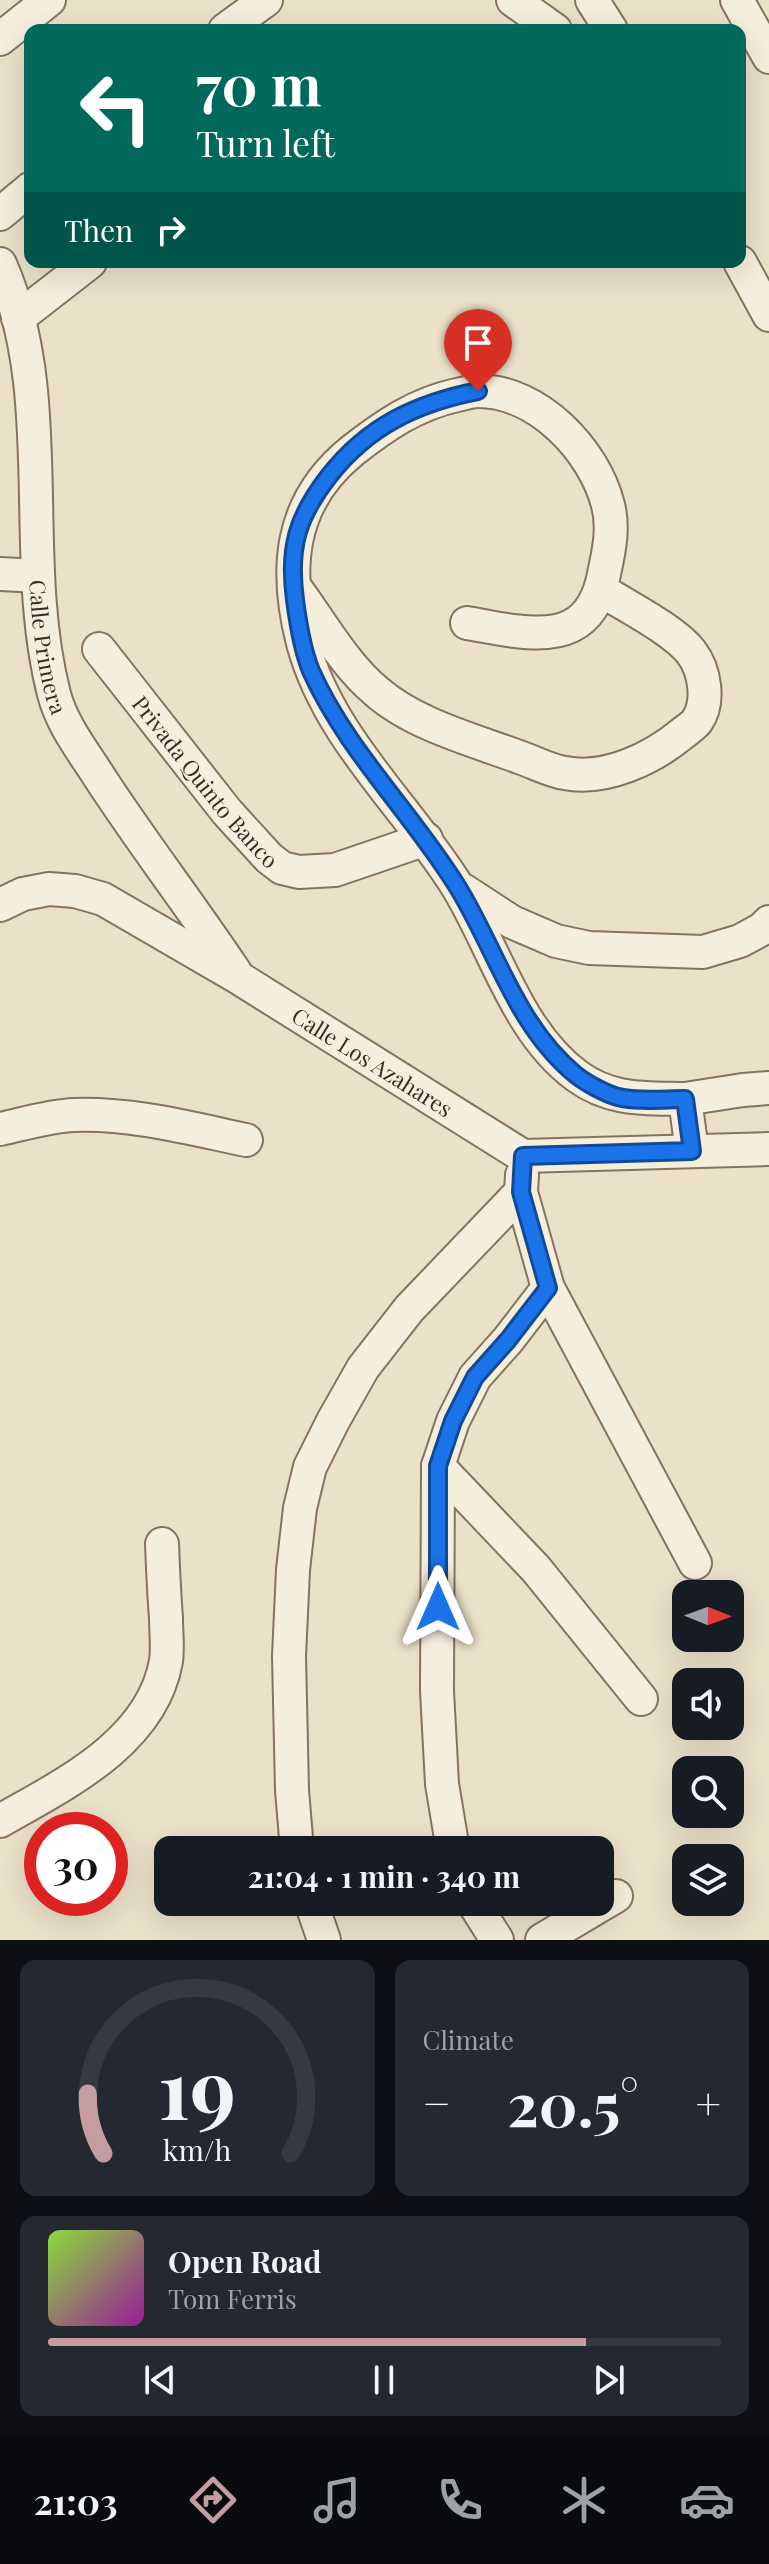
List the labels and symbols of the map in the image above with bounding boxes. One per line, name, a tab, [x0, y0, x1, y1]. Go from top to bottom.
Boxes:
pin	[444, 309, 512, 391]
street label: Calle Primera	[23, 579, 75, 719]
street label: Privada Quinto Banco	[126, 689, 284, 875]
street label: Calle Los Azahares	[286, 1000, 459, 1123]
position arrow	[396, 1565, 480, 1649]
north arrow	[672, 1580, 744, 1652]
speed limit sign: 30	[24, 1812, 128, 1916]

